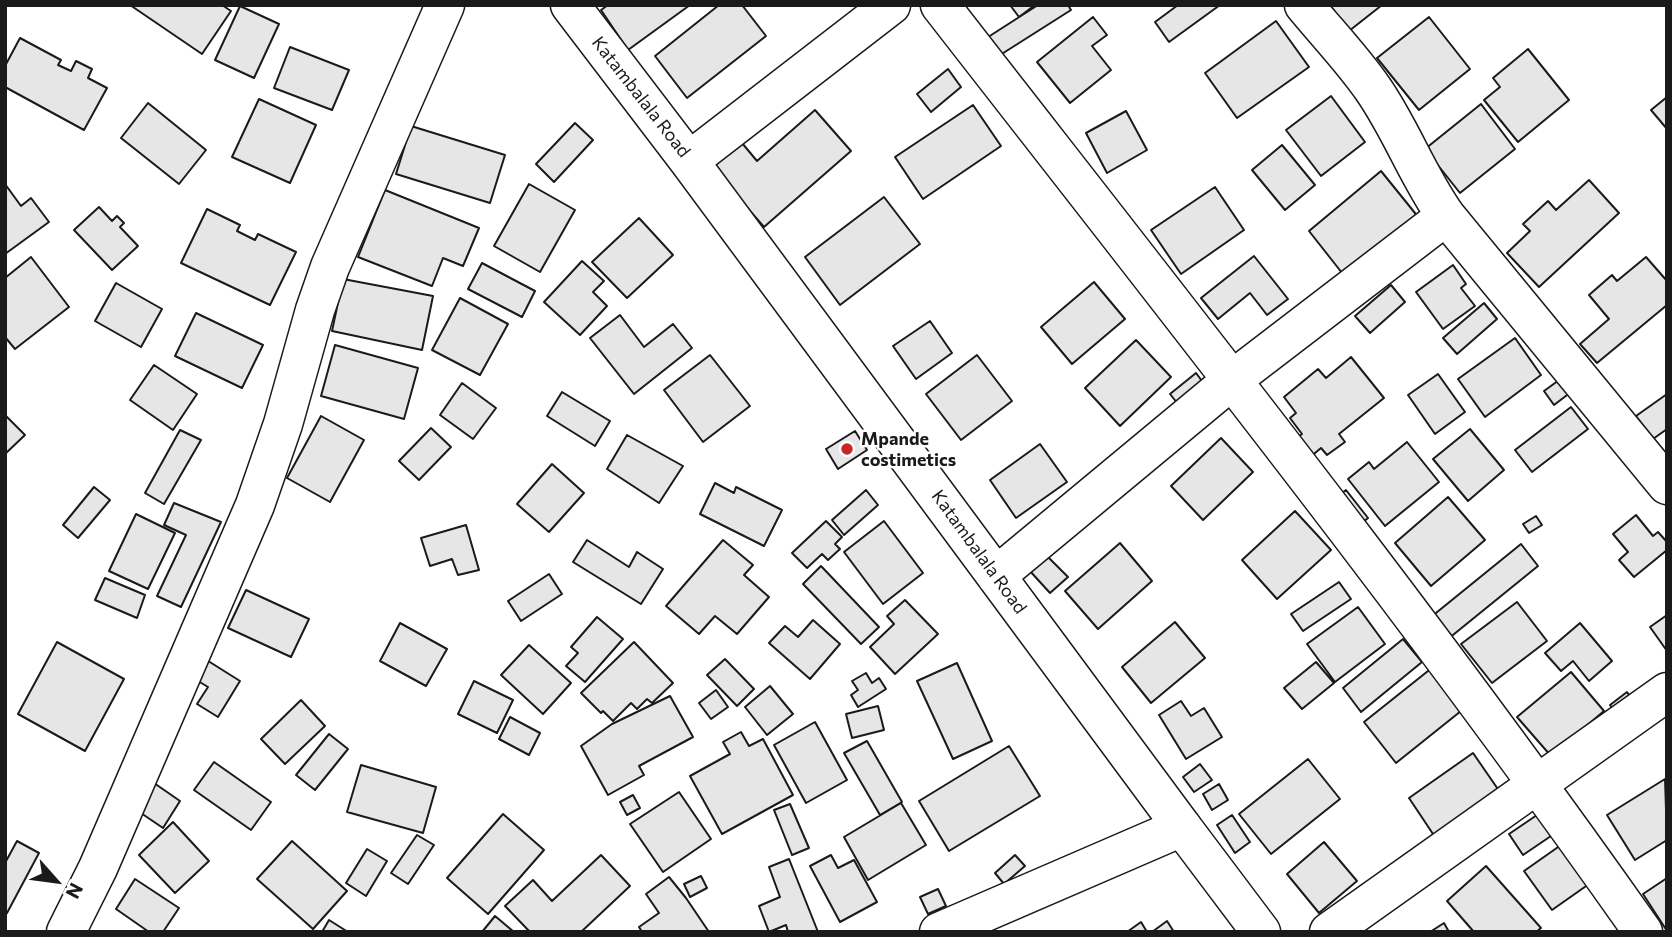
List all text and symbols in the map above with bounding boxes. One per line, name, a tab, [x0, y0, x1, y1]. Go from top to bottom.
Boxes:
street label: Katambalala Road	[587, 32, 695, 162]
place label: Mpande costimetics	[861, 428, 956, 471]
marker: Mpande costimetics	[839, 441, 855, 457]
street label: Katambalala Road	[927, 486, 1031, 618]
north arrow	[21, 846, 91, 916]
text: N	[61, 879, 88, 903]

